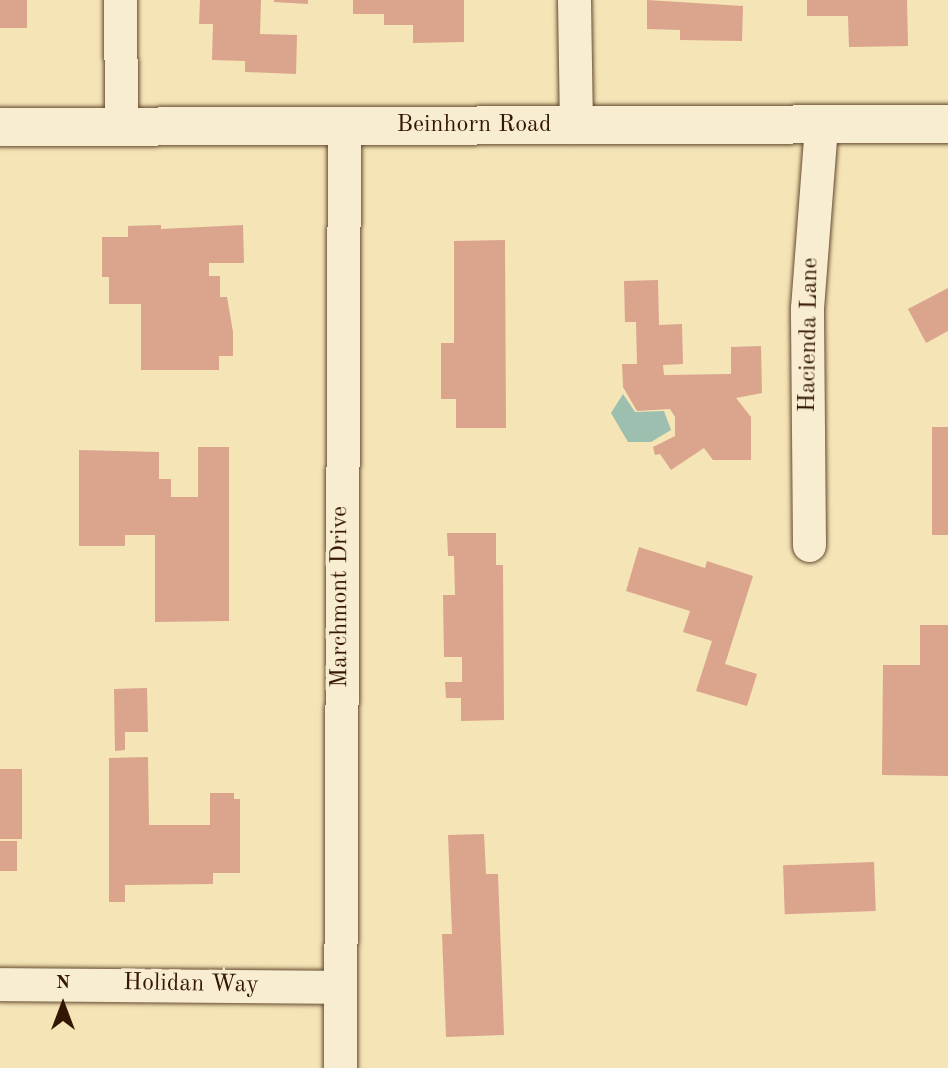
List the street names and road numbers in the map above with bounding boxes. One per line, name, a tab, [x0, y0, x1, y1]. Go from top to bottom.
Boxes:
street label: Beinhorn Road	[397, 112, 551, 140]
street label: Hacienda Lane	[794, 257, 826, 413]
street label: Marchmont Drive	[327, 506, 355, 688]
street label: Holidan Way	[123, 969, 259, 1001]

